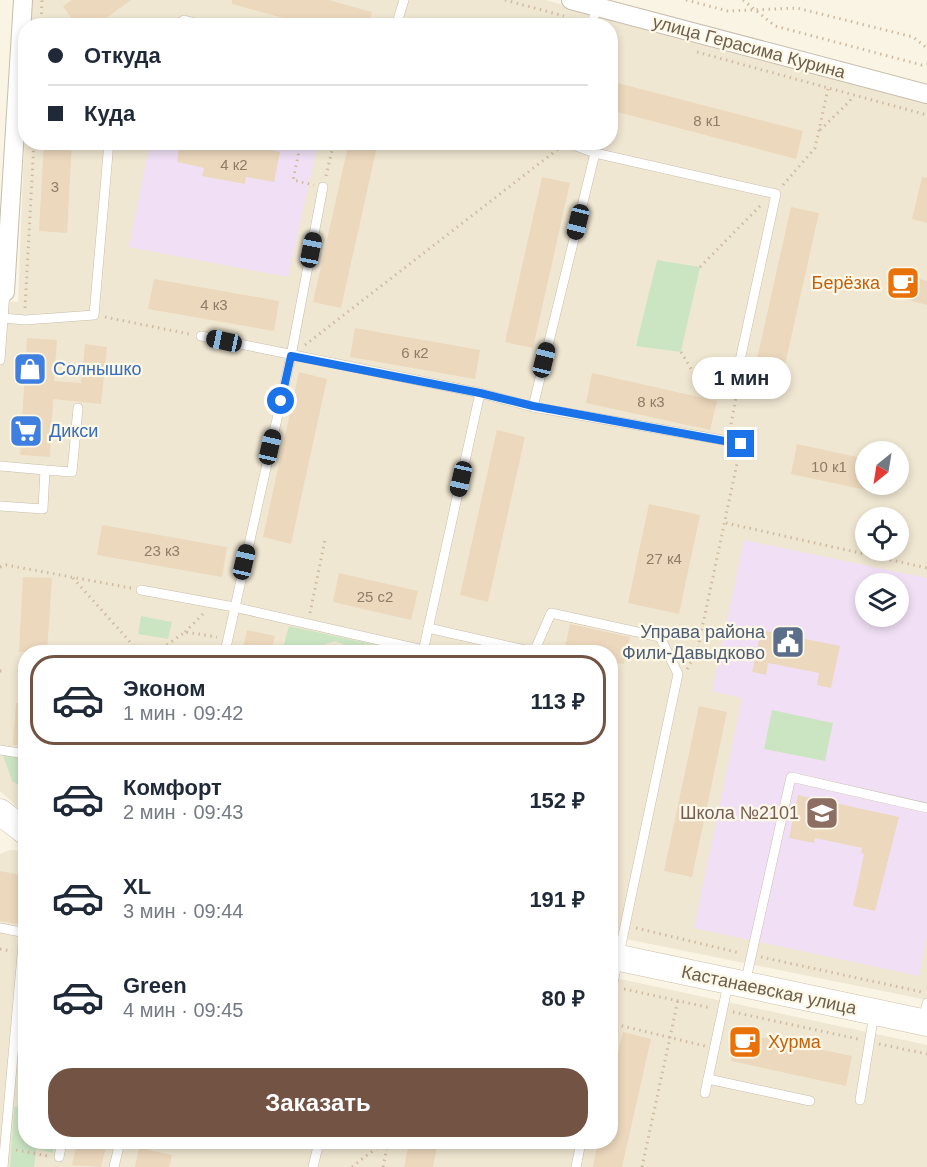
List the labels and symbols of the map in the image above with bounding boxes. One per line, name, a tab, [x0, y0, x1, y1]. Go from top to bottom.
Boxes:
street label: улица Герасима Курина	[650, 12, 849, 83]
house number: 8 к1	[693, 112, 721, 129]
house number: 4 к2	[220, 156, 248, 173]
house number: 3	[51, 178, 59, 195]
car	[565, 202, 591, 242]
car	[299, 231, 323, 269]
cafe icon: Берёзка	[885, 265, 921, 301]
place label: Берёзка	[812, 273, 881, 293]
house number: 4 к3	[200, 296, 228, 313]
car	[205, 328, 243, 354]
car	[531, 340, 557, 380]
house number: 6 к2	[401, 344, 429, 361]
shop icon: Солнышко	[12, 351, 48, 387]
callout: 1 мин	[692, 357, 790, 399]
place label: Солнышко	[53, 359, 142, 379]
route start	[267, 387, 294, 414]
house number: 8 к3	[637, 393, 665, 410]
supermarket icon: Дикси	[8, 413, 44, 449]
place label: Дикси	[49, 421, 98, 441]
car	[257, 427, 283, 467]
route end	[727, 430, 754, 457]
north arrow	[855, 441, 909, 495]
house number: 10 к1	[811, 458, 847, 475]
car	[448, 459, 474, 499]
house number: 23 к3	[144, 542, 180, 559]
car	[231, 542, 257, 582]
house number: 27 к4	[646, 550, 682, 567]
house number: 25 с2	[357, 588, 393, 605]
place label: Управа района Фили-Давыдково	[622, 622, 766, 663]
public building icon: Управа района Фили-Давыдково	[770, 624, 806, 660]
school or university icon: Школа №2101	[804, 795, 840, 831]
place label: Школа №2101	[680, 803, 799, 823]
street label: Кастанаевская улица	[680, 962, 859, 1019]
cafe icon: Хурма	[727, 1024, 763, 1060]
place label: Хурма	[768, 1032, 822, 1052]

